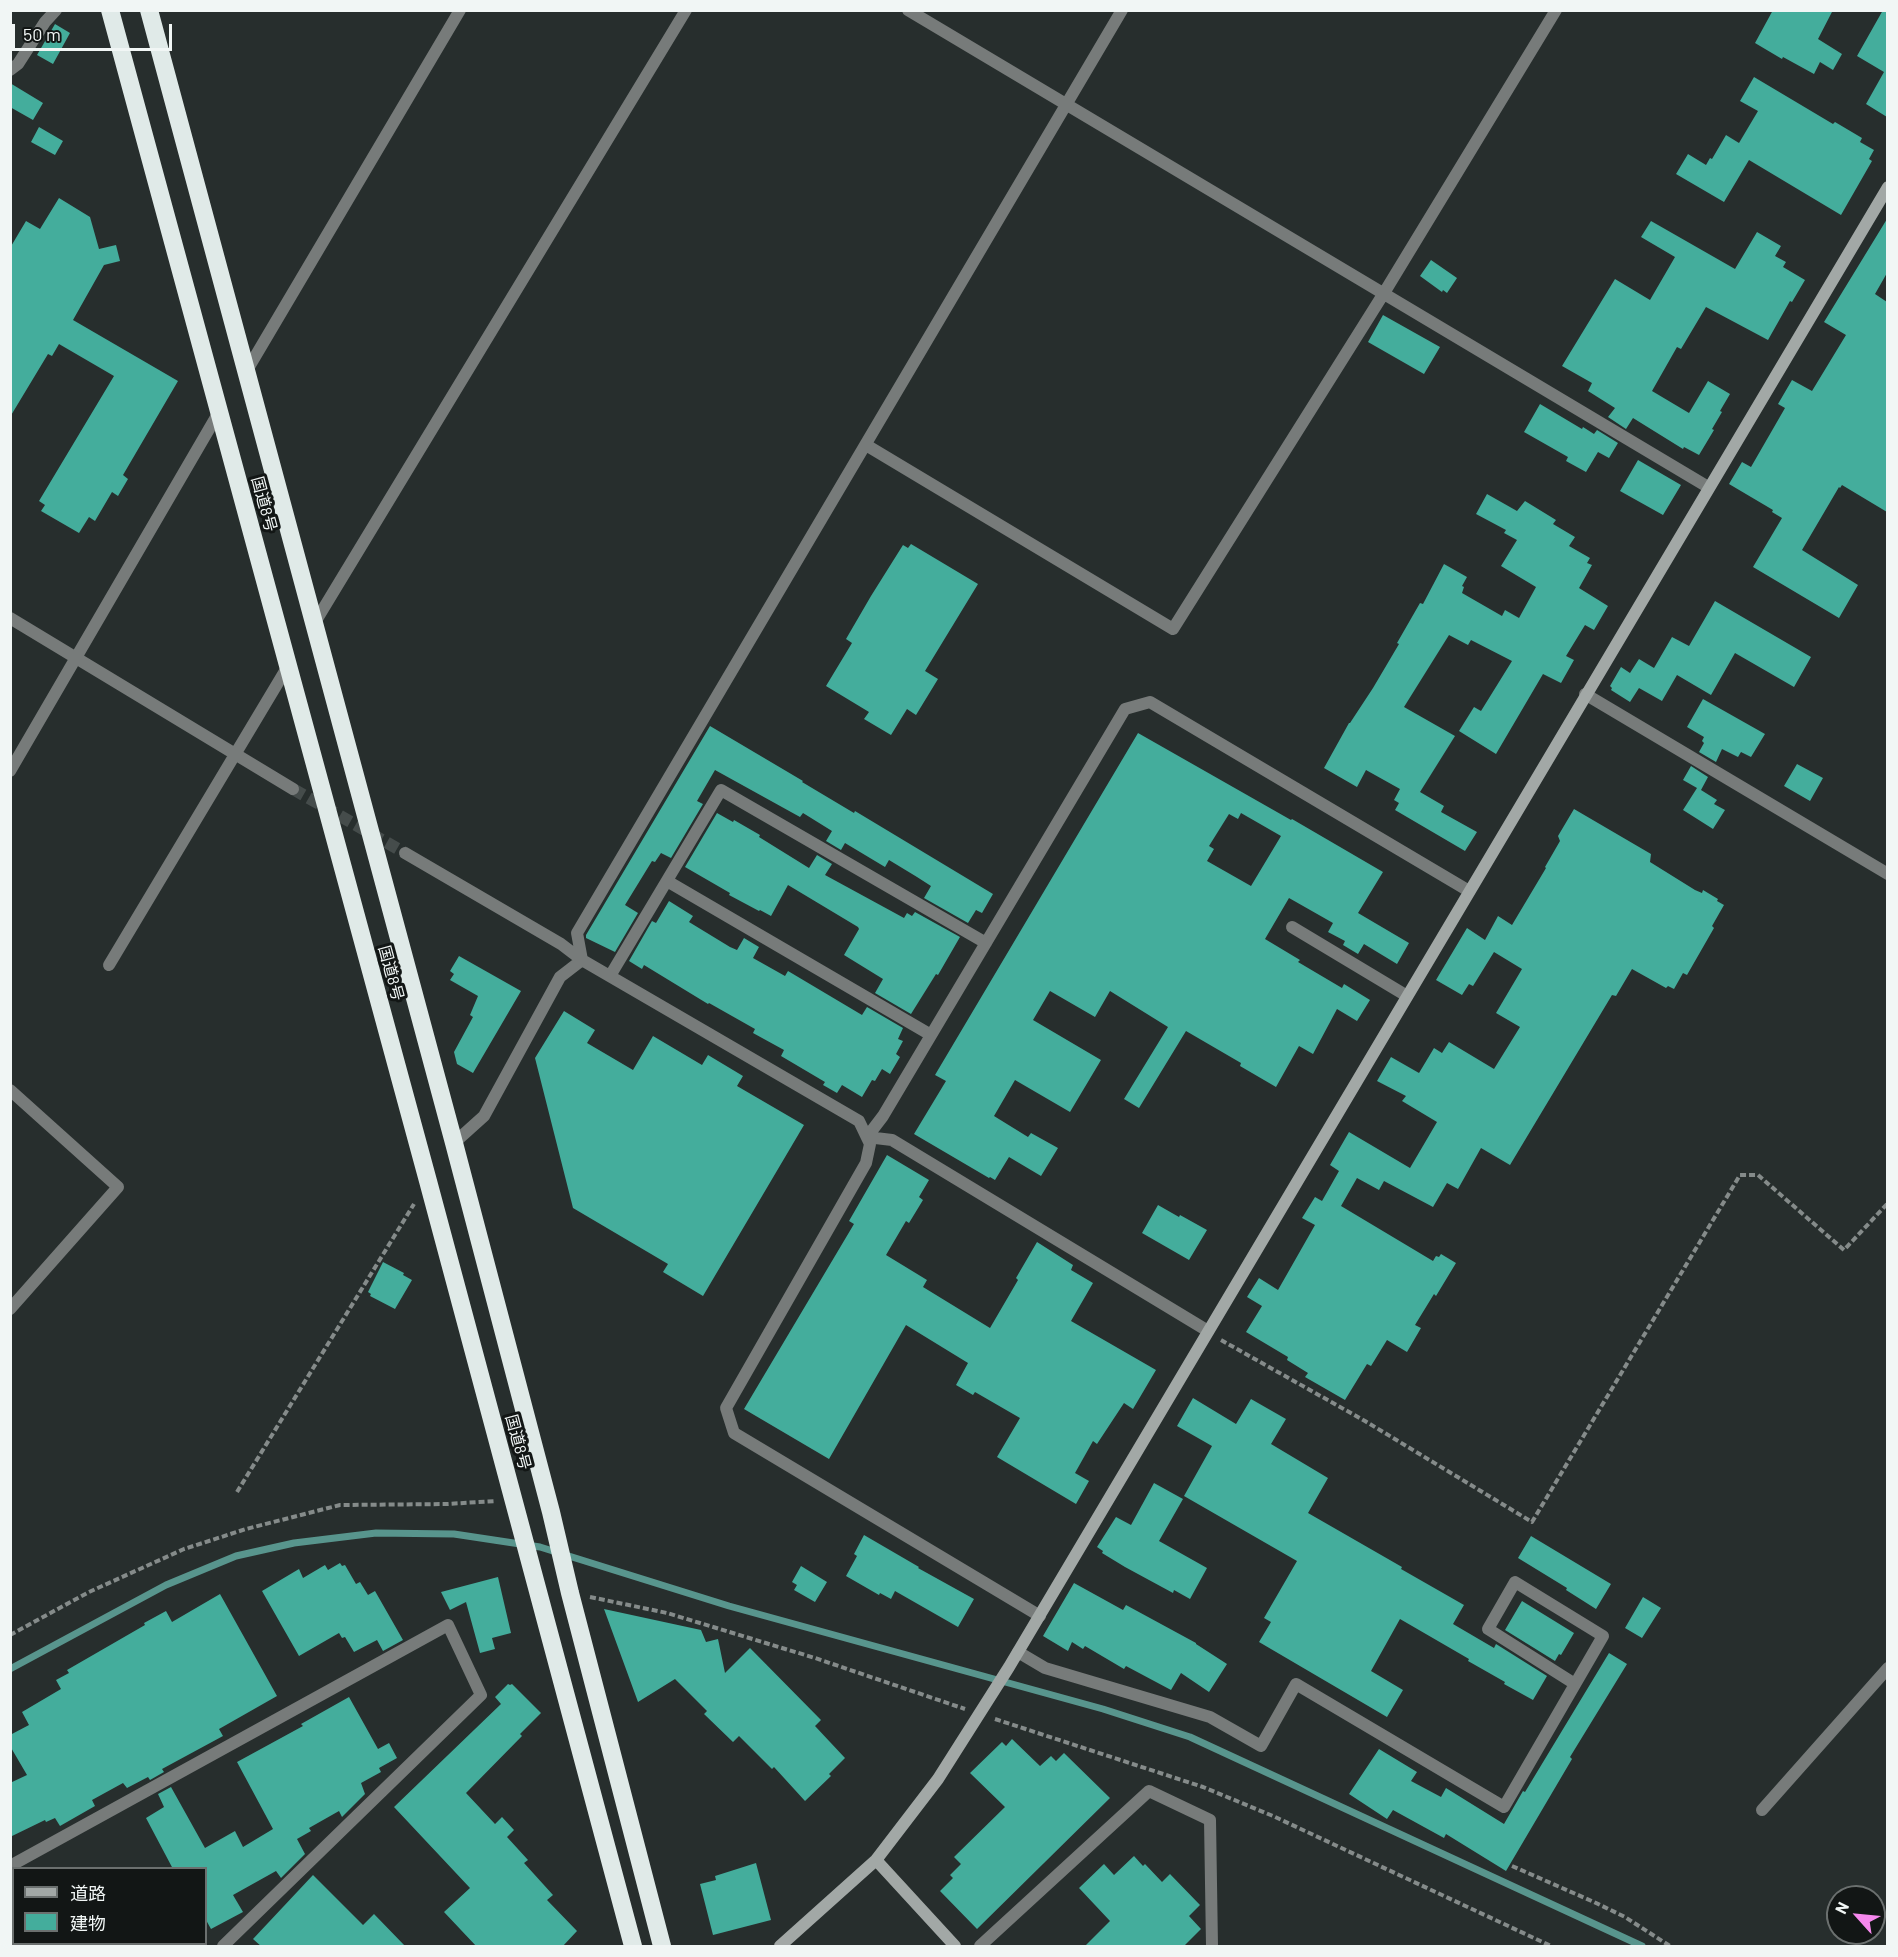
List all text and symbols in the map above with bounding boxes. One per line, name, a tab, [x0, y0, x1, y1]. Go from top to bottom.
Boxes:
scale bar	[15, 12, 176, 50]
text: 50 m	[23, 23, 61, 45]
street label: 国道8号	[247, 474, 281, 534]
street label: 国道8号	[374, 943, 408, 1003]
street label: 国道8号	[501, 1412, 535, 1472]
legend	[12, 1867, 207, 1945]
text: 道路	[70, 1882, 106, 1904]
north arrow	[1826, 1885, 1886, 1945]
text: N	[1830, 1898, 1852, 1917]
text: 建物	[70, 1912, 106, 1934]

